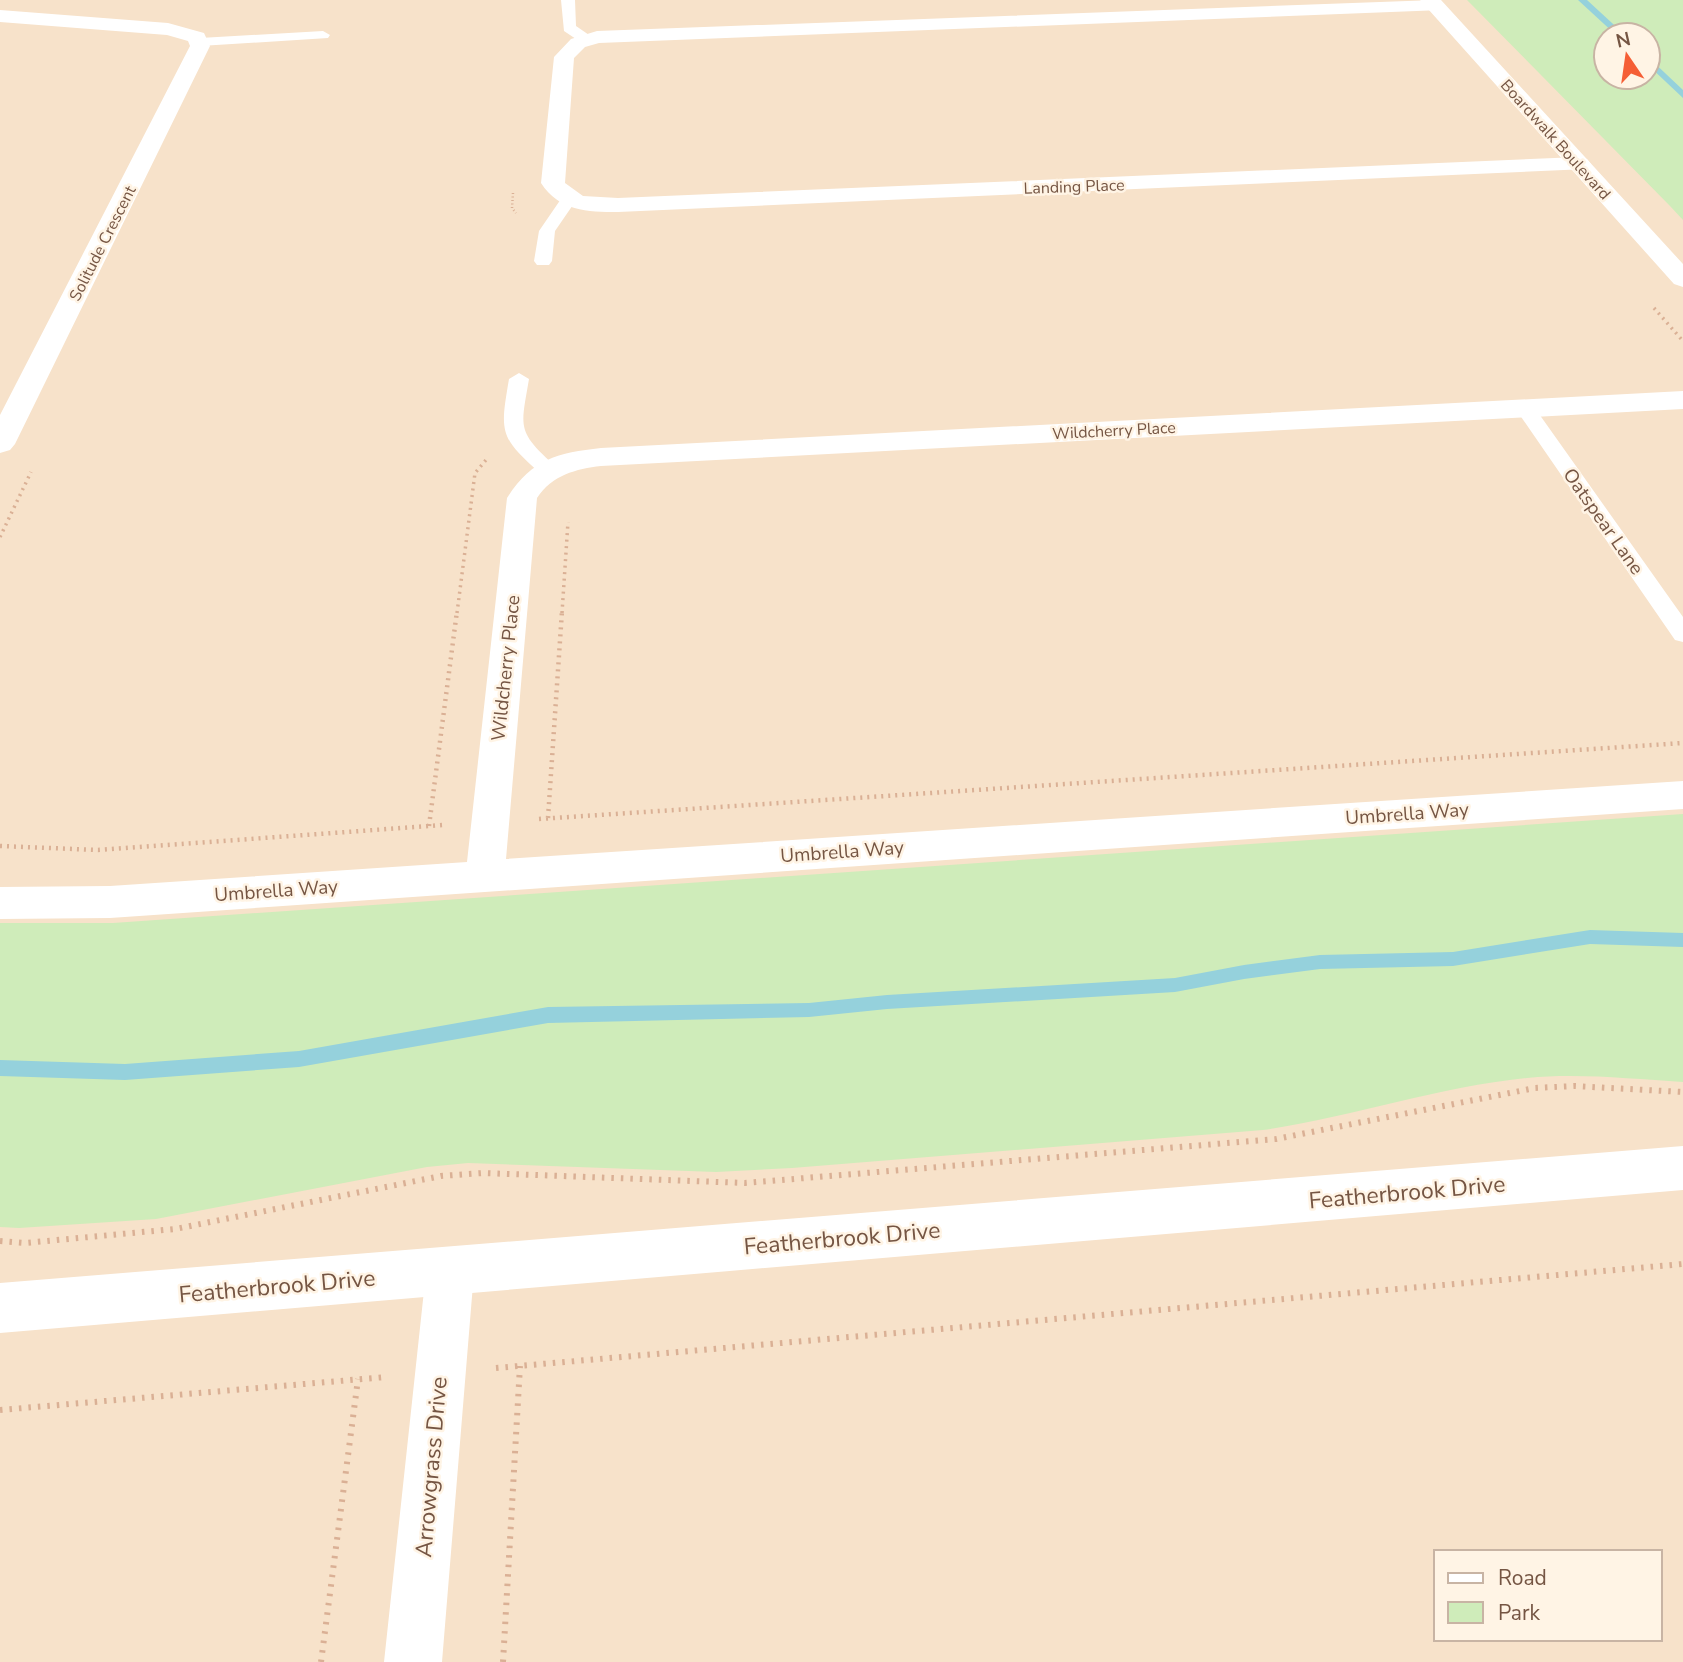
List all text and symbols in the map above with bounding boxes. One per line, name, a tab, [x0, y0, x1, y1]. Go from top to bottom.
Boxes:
north arrow	[1592, 21, 1662, 91]
text: N	[1614, 26, 1633, 55]
street label: Boardwalk Boulevard	[1495, 75, 1615, 205]
street label: Landing Place	[1023, 174, 1125, 200]
street label: Solitude Crescent	[64, 182, 142, 305]
street label: Wildcherry Place	[1052, 417, 1176, 445]
street label: Oatspear Lane	[1557, 463, 1650, 580]
street label: Wildcherry Place	[485, 594, 527, 743]
street label: Umbrella Way	[1344, 797, 1470, 831]
street label: Umbrella Way	[779, 835, 905, 869]
street label: Umbrella Way	[213, 874, 339, 908]
street label: Featherbrook Drive	[1307, 1168, 1507, 1217]
street label: Featherbrook Drive	[742, 1214, 942, 1263]
street label: Featherbrook Drive	[177, 1262, 377, 1311]
street label: Arrowgrass Drive	[408, 1375, 455, 1559]
legend	[1434, 1550, 1662, 1641]
text: Road	[1498, 1564, 1547, 1592]
text: Park	[1498, 1599, 1540, 1627]

